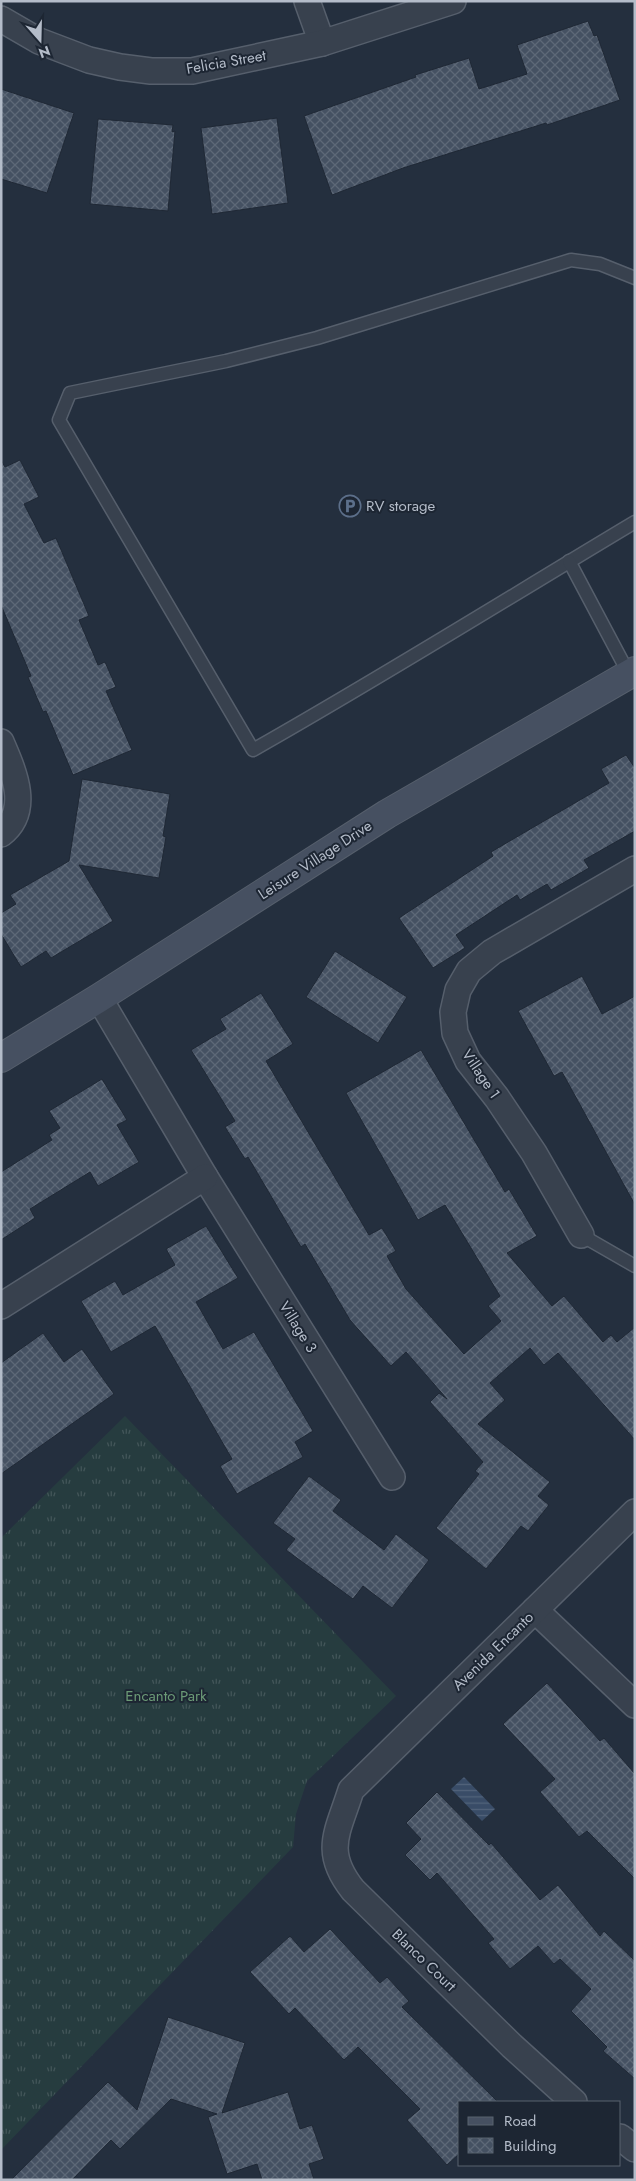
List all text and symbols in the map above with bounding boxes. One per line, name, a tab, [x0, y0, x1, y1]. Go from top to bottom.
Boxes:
north arrow	[15, 15, 65, 65]
text: N	[36, 41, 53, 64]
street label: Felicia Street	[184, 44, 268, 80]
parking icon: RV storage	[338, 494, 362, 518]
place label: RV storage	[366, 495, 436, 517]
street label: Leisure Village Drive	[254, 815, 376, 905]
street label: Village 1	[456, 1045, 506, 1103]
street label: Village 3	[274, 1297, 322, 1357]
street label: Avenida Encanto	[447, 1606, 539, 1696]
park label: Encanto Park	[125, 1685, 207, 1707]
street label: Blanco Court	[387, 1924, 461, 1997]
legend	[458, 2101, 621, 2166]
text: Road	[504, 2110, 536, 2132]
text: Building	[504, 2135, 556, 2157]

